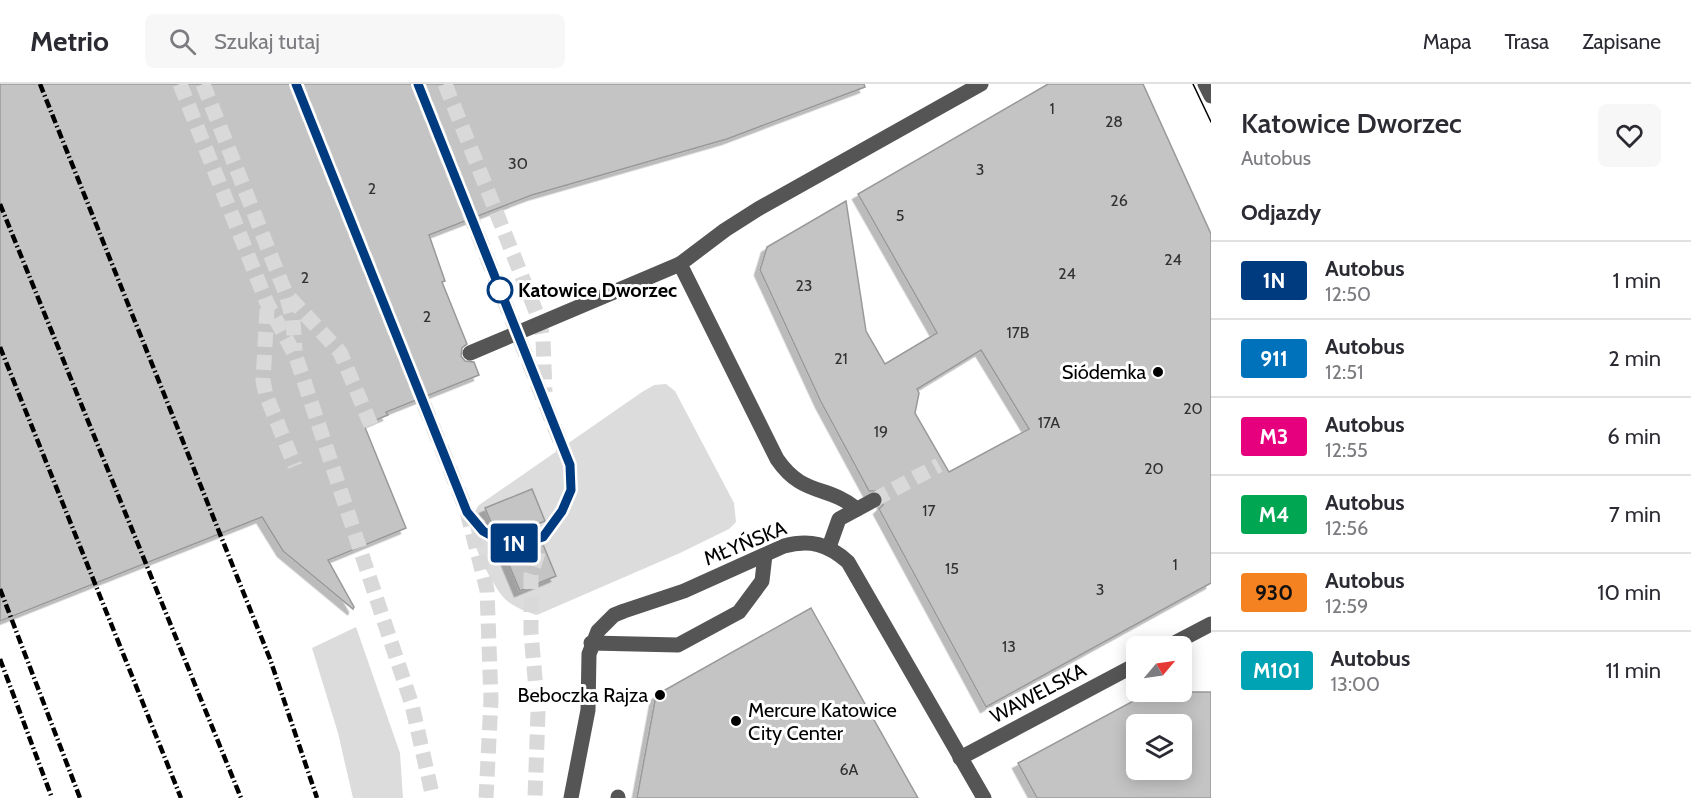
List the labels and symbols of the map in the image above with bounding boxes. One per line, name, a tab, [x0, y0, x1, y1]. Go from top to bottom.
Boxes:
house number: 1	[1049, 99, 1055, 118]
house number: 28	[1105, 112, 1123, 131]
house number: 30	[508, 154, 528, 173]
house number: 3	[976, 160, 984, 179]
house number: 2	[368, 179, 376, 198]
house number: 26	[1110, 191, 1128, 210]
house number: 5	[896, 206, 904, 225]
house number: 24	[1164, 250, 1182, 269]
house number: 24	[1058, 264, 1076, 283]
house number: 2	[301, 268, 309, 287]
house number: 23	[795, 276, 813, 295]
marker: Katowice Dworzec	[487, 277, 513, 303]
place label: Katowice Dworzec	[518, 278, 677, 302]
house number: 2	[423, 307, 431, 326]
house number: 17B	[1007, 323, 1030, 342]
house number: 21	[834, 349, 848, 368]
place label: Siódemka	[1062, 360, 1146, 384]
marker: Siódemka	[1151, 365, 1165, 379]
house number: 20	[1183, 399, 1203, 418]
house number: 17A	[1038, 413, 1060, 432]
house number: 19	[874, 422, 888, 441]
house number: 20	[1144, 459, 1164, 478]
house number: 17	[922, 501, 936, 520]
street label: MŁYŃSKA	[700, 515, 790, 570]
line badge: 1N	[487, 524, 541, 562]
house number: 1	[1172, 555, 1178, 574]
house number: 15	[945, 559, 959, 578]
house number: 3	[1096, 580, 1104, 599]
north arrow	[1126, 636, 1192, 702]
house number: 13	[1002, 637, 1016, 656]
street label: WAWELSKA	[986, 657, 1091, 728]
place label: Beboczka Rajza	[517, 683, 648, 707]
marker: Beboczka Rajza	[653, 688, 667, 702]
place label: Mercure Katowice City Center	[748, 698, 897, 745]
marker: Mercure Katowice City Center	[729, 714, 743, 728]
house number: 6A	[840, 760, 859, 779]

